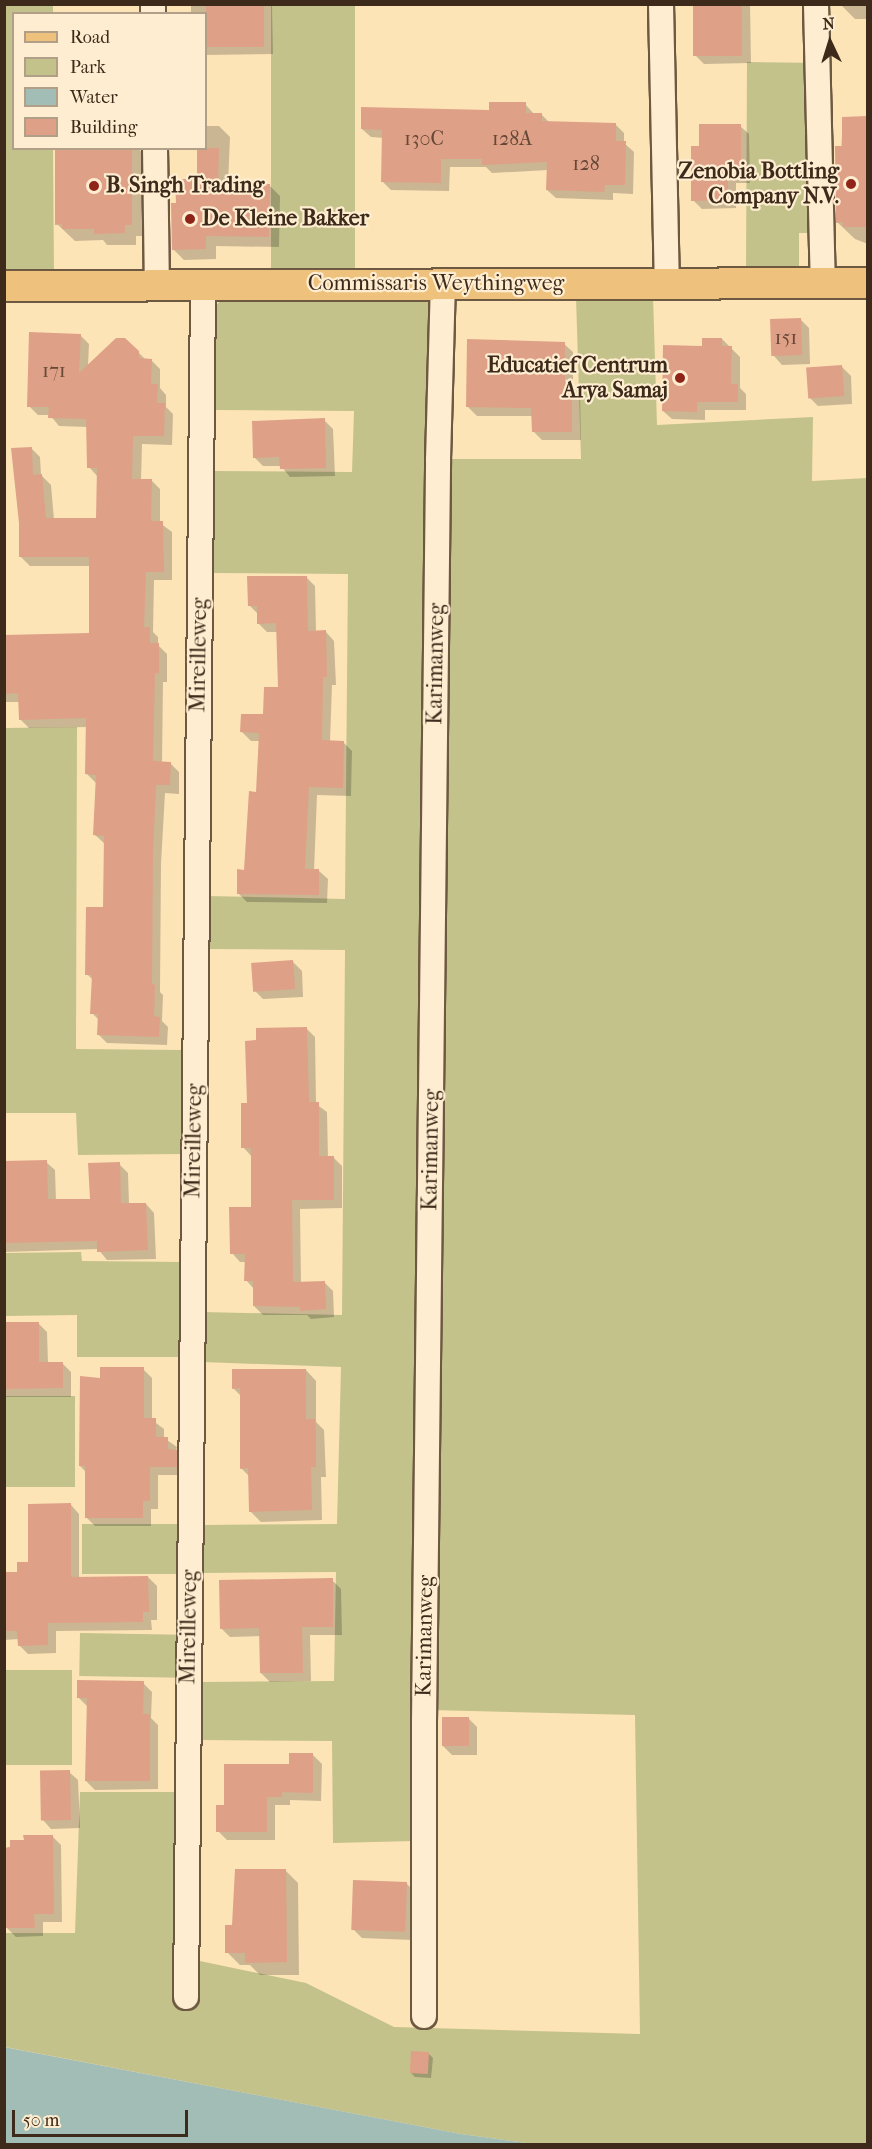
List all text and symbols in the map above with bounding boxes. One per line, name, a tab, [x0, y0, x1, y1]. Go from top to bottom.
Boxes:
legend	[12, 12, 207, 150]
north arrow	[800, 12, 860, 72]
text: N	[822, 14, 835, 33]
text: Road	[70, 27, 110, 48]
text: Park	[70, 57, 106, 78]
text: Water	[70, 87, 118, 108]
text: Building	[70, 117, 137, 138]
house number: 130C	[404, 126, 444, 150]
house number: 128A	[492, 126, 532, 150]
house number: 128	[572, 151, 600, 175]
place label: Zenobia Bottling Company N.V.	[679, 158, 839, 210]
place label: B. Singh Trading	[106, 173, 264, 199]
marker: Zenobia Bottling Company N.V.	[844, 177, 858, 191]
marker: B. Singh Trading	[87, 179, 101, 193]
place label: De Kleine Bakker	[202, 206, 369, 232]
marker: De Kleine Bakker	[183, 212, 197, 226]
street label: Commissaris Weythingweg	[308, 271, 564, 297]
house number: 151	[775, 325, 797, 349]
place label: Educatief Centrum Arya Samaj	[487, 352, 668, 404]
house number: 171	[42, 358, 66, 382]
marker: Educatief Centrum Arya Samaj	[673, 371, 687, 385]
street label: Mireilleweg	[185, 598, 213, 712]
street label: Karimanweg	[422, 603, 450, 725]
street label: Mireilleweg	[180, 1084, 208, 1198]
street label: Karimanweg	[417, 1089, 445, 1211]
street label: Mireilleweg	[175, 1570, 203, 1684]
street label: Karimanweg	[411, 1575, 439, 1697]
scale bar	[15, 2098, 190, 2136]
text: 50 m	[23, 2110, 59, 2131]

